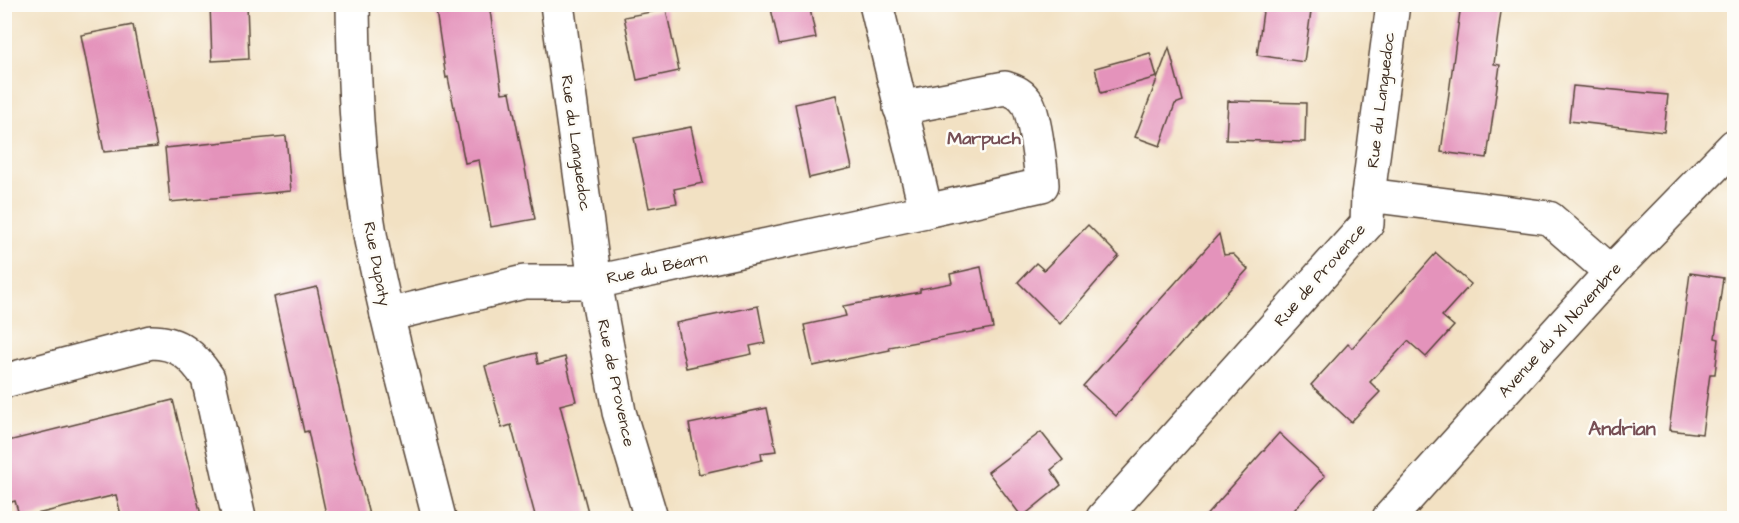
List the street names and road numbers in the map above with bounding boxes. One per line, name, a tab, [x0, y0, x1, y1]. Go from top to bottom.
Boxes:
street label: Rue du Languedoc	[1362, 31, 1401, 169]
street label: Rue du Languedoc	[555, 74, 596, 212]
street label: Rue de Provence	[1269, 219, 1371, 331]
street label: Rue Dupaty	[357, 220, 396, 308]
street label: Rue du Béarn	[605, 247, 709, 289]
street label: Avenue du XI Novembre	[1493, 258, 1627, 402]
street label: Rue de Provence	[592, 317, 640, 449]

